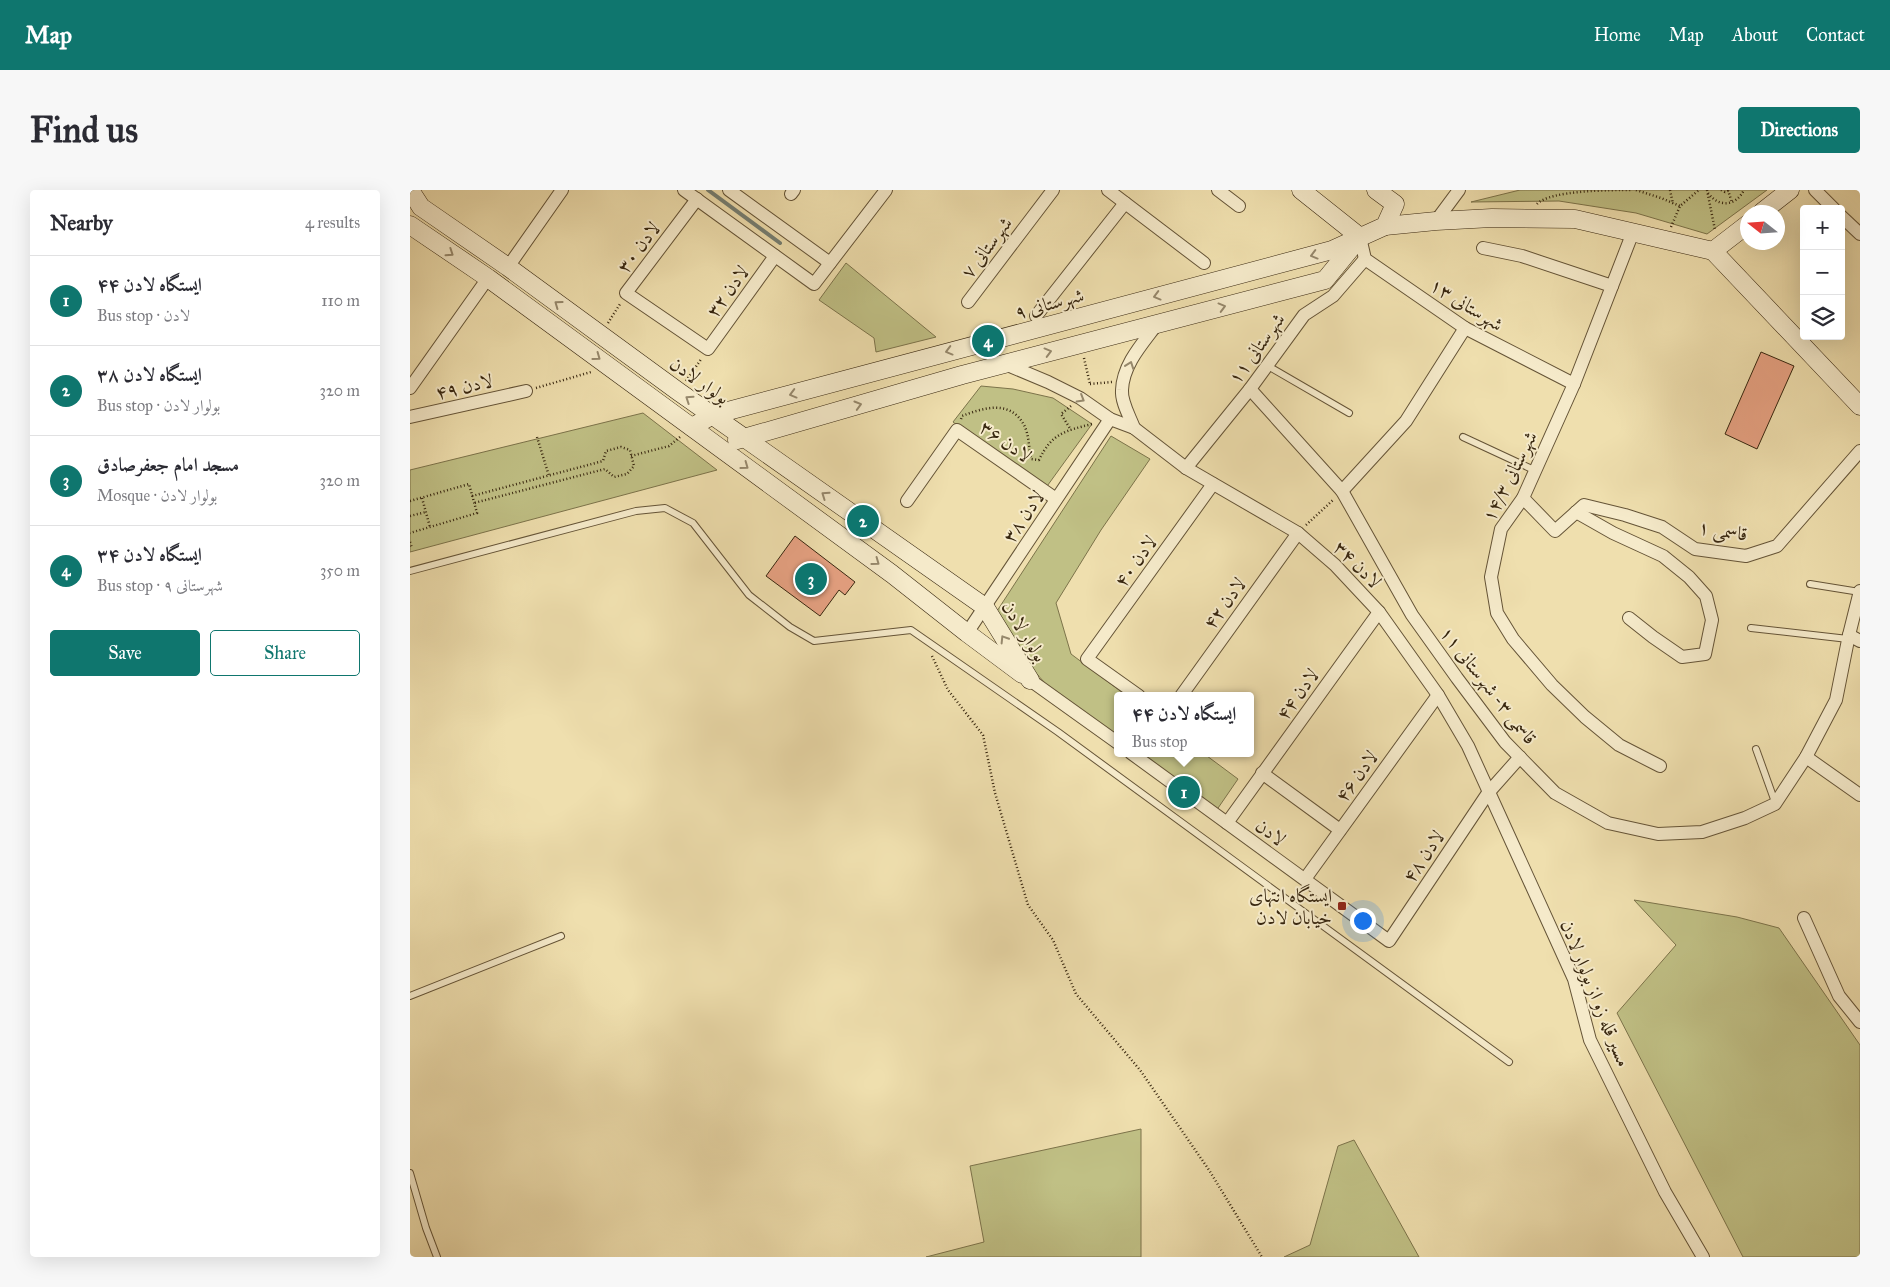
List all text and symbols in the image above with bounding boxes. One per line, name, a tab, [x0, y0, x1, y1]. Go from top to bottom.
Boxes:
text: Map	[25, 20, 72, 50]
text: Home	[1594, 24, 1641, 46]
text: Map	[1669, 24, 1704, 46]
text: About	[1732, 24, 1778, 46]
text: Contact	[1806, 24, 1865, 46]
button: Directions	[1738, 107, 1860, 153]
text: Find us	[30, 109, 138, 152]
north arrow	[1740, 205, 1785, 250]
map controls	[1800, 205, 1845, 340]
button: +	[1800, 205, 1845, 250]
text: Nearby	[50, 210, 113, 236]
street label: شهرستانی ۷	[956, 212, 1018, 283]
text: 4 results	[305, 213, 360, 232]
street label: لادن ۳۰	[612, 217, 665, 277]
one-way arrow	[445, 246, 454, 256]
one-way arrow	[1311, 249, 1319, 259]
button: −	[1800, 250, 1845, 295]
street label: لادن ۳۲	[701, 261, 754, 321]
text: ایستگاه لادن ۴۴	[97, 273, 202, 296]
street label: شهرستانی ۱۳	[1425, 273, 1508, 337]
street label: شهرستانی ۹	[1012, 283, 1087, 325]
text: 1	[63, 291, 69, 310]
text: 110 m	[321, 291, 360, 310]
one-way arrow	[1154, 291, 1162, 301]
button: layers	[1800, 295, 1845, 340]
one-way arrow	[555, 301, 564, 309]
one-way arrow	[1218, 302, 1226, 312]
text: Bus stop · لادن	[97, 306, 190, 325]
street label: شهرستانی ۱۱	[1223, 308, 1291, 389]
pin: 4	[972, 322, 1004, 360]
one-way arrow	[946, 346, 954, 356]
one-way arrow	[1043, 348, 1052, 358]
one-way arrow	[591, 351, 600, 361]
street label: بولوار لادن	[665, 352, 734, 410]
one-way arrow	[1124, 361, 1134, 370]
text: ایستگاه لادن ۳۸	[97, 363, 202, 386]
street label: لادن ۴۹	[433, 369, 495, 404]
text: 2	[62, 381, 70, 400]
text: 320 m	[320, 381, 360, 400]
one-way arrow	[788, 388, 797, 399]
one-way arrow	[1075, 393, 1084, 403]
text: Bus stop · بولوار لادن	[97, 396, 220, 415]
one-way arrow	[685, 396, 695, 405]
one-way arrow	[853, 400, 861, 410]
street label: لادن ۳۶	[975, 415, 1036, 467]
street label: شهرستانی ۱۴/۳	[1477, 427, 1543, 526]
text: مسجد امام جعفرصادق	[97, 453, 239, 476]
one-way arrow	[739, 460, 749, 469]
text: 3	[63, 471, 69, 490]
text: 320 m	[320, 471, 360, 490]
text: Mosque · بولوار لادن	[97, 486, 217, 505]
street label: لادن ۳۸	[998, 486, 1049, 547]
one-way arrow	[821, 492, 831, 501]
pin: 2	[847, 502, 879, 540]
street label: قاسمی ۱	[1696, 515, 1749, 548]
street label: لادن ۴۰	[1109, 531, 1162, 591]
street label: لادن ۳۴	[1329, 536, 1386, 593]
text: ایستگاه لادن ۳۴	[97, 543, 202, 566]
one-way arrow	[870, 556, 880, 565]
pin: 3	[795, 560, 827, 598]
text: 4	[62, 561, 70, 580]
text: 350 m	[320, 561, 360, 580]
street label: لادن ۴۲	[1198, 573, 1251, 633]
text: Bus stop · شهرستانی ۹	[97, 576, 223, 595]
street label: بولوار لادن	[996, 597, 1052, 666]
street label: قاسمی ۳- شهرستانی ۱۱	[1434, 622, 1542, 750]
button: Save	[50, 630, 200, 676]
button: Share	[210, 630, 360, 676]
one-way arrow	[1001, 635, 1011, 644]
street label: لادن ۴۴	[1271, 664, 1324, 724]
popup	[1114, 692, 1254, 757]
text: ایستگاه لادن ۴۴	[1132, 702, 1236, 725]
text: Bus stop	[1132, 732, 1188, 751]
street label: لادن ۴۶	[1330, 746, 1383, 806]
pin: 1	[1168, 773, 1200, 811]
street label: لادن	[1251, 814, 1290, 851]
street label: لادن ۴۸	[1398, 826, 1449, 887]
place label: ایستگاه انتهای خیابان لادن	[1249, 883, 1332, 929]
marker: ایستگاه انتهای خیابان لادن	[1336, 900, 1348, 912]
your location	[1350, 908, 1376, 934]
street label: مسیر قله زو از بولوار لادن	[1555, 916, 1635, 1070]

